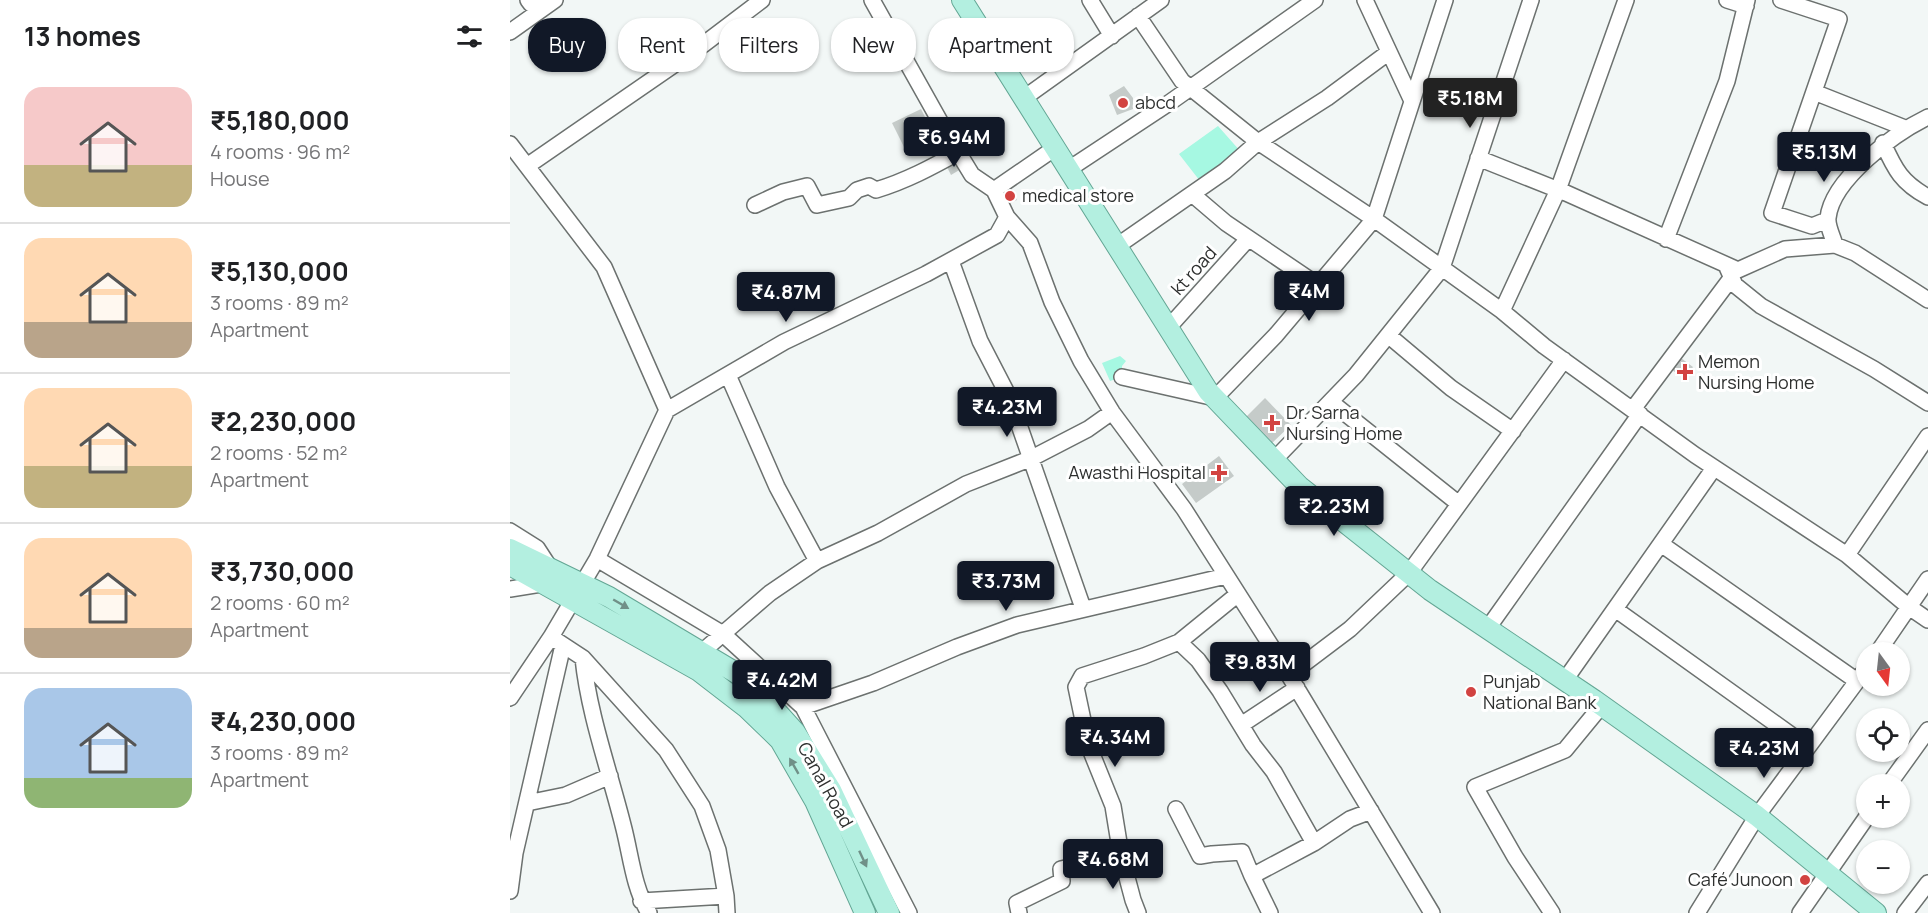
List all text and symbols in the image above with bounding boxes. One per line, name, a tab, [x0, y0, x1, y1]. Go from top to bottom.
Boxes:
text: 13 homes	[24, 18, 141, 54]
chip: Buy	[528, 18, 606, 72]
chip: Rent	[618, 18, 707, 72]
chip: Filters	[719, 18, 819, 72]
chip: New	[831, 18, 916, 72]
chip: Apartment	[928, 18, 1074, 72]
icon: filters	[453, 20, 486, 53]
pin: ₹5.18M	[1421, 78, 1519, 129]
text: ₹5.18M	[1437, 84, 1503, 111]
place label: abcd	[1135, 90, 1176, 114]
marker: abcd	[1116, 96, 1130, 110]
text: ₹5,180,000	[210, 102, 350, 138]
icon: home	[72, 111, 144, 183]
pin: ₹6.94M	[905, 117, 1003, 168]
text: ₹6.94M	[918, 123, 990, 150]
pin: ₹5.13M	[1775, 132, 1873, 183]
text: 4 rooms · 96 m²	[210, 138, 350, 165]
text: ₹5.13M	[1791, 138, 1857, 165]
text: House	[210, 165, 270, 192]
place label: medical store	[1022, 183, 1134, 207]
marker: medical store	[1003, 189, 1017, 203]
street label: kt road	[1165, 241, 1221, 300]
text: ₹5,130,000	[210, 253, 349, 289]
icon: home	[72, 262, 144, 334]
pin: ₹4M	[1280, 271, 1338, 322]
pin: ₹4.87M	[737, 272, 835, 323]
text: ₹4M	[1288, 277, 1330, 304]
text: ₹4.87M	[751, 278, 821, 305]
text: 3 rooms · 89 m²	[210, 289, 349, 316]
text: Apartment	[210, 316, 309, 343]
place label: Memon Nursing Home	[1698, 349, 1814, 394]
marker: Memon Nursing Home	[1676, 363, 1694, 381]
pin: ₹4.23M	[958, 387, 1056, 438]
text: ₹4.23M	[972, 393, 1042, 420]
place label: Dr. Sarna Nursing Home	[1286, 400, 1402, 445]
text: ₹2,230,000	[210, 403, 356, 439]
icon: home	[72, 412, 144, 484]
marker: Dr. Sarna Nursing Home	[1263, 414, 1281, 432]
text: 2 rooms · 52 m²	[210, 439, 347, 466]
place label: Awasthi Hospital	[1068, 460, 1206, 484]
marker: Awasthi Hospital	[1210, 464, 1228, 482]
text: Apartment	[210, 466, 309, 493]
pin: ₹2.23M	[1285, 486, 1383, 537]
text: ₹2.23M	[1299, 492, 1369, 519]
text: ₹3,730,000	[210, 553, 354, 589]
pin: ₹3.73M	[957, 561, 1055, 612]
icon: home	[72, 562, 144, 634]
text: ₹3.73M	[971, 567, 1041, 594]
text: 2 rooms · 60 m²	[210, 589, 350, 616]
one-way arrow	[613, 598, 629, 609]
text: Apartment	[210, 616, 309, 643]
pin: ₹9.83M	[1211, 642, 1309, 693]
north arrow	[1856, 642, 1910, 696]
map controls	[1856, 642, 1910, 894]
text: ₹9.83M	[1224, 648, 1296, 675]
pin: ₹4.42M	[733, 660, 831, 711]
text: ₹4.42M	[746, 666, 818, 693]
place label: Punjab National Bank	[1483, 669, 1598, 714]
marker: Punjab National Bank	[1464, 685, 1478, 699]
text: ₹4,230,000	[210, 703, 356, 739]
button: locate	[1856, 708, 1910, 762]
icon: home	[72, 712, 144, 784]
pin: ₹4.34M	[1066, 717, 1164, 768]
text: ₹4.34M	[1079, 723, 1151, 750]
pin: ₹4.23M	[1715, 728, 1813, 779]
text: ₹4.23M	[1729, 734, 1799, 761]
street label: Canal Road	[793, 738, 859, 831]
text: 3 rooms · 89 m²	[210, 739, 349, 766]
one-way arrow	[789, 757, 799, 774]
text: Apartment	[210, 766, 309, 793]
button: +	[1856, 774, 1910, 828]
pin: ₹4.68M	[1064, 839, 1162, 890]
button: −	[1856, 840, 1910, 894]
text: ₹4.68M	[1077, 845, 1149, 872]
one-way arrow	[859, 851, 868, 868]
place label: Café Junoon	[1688, 867, 1793, 891]
marker: Café Junoon	[1798, 873, 1812, 887]

